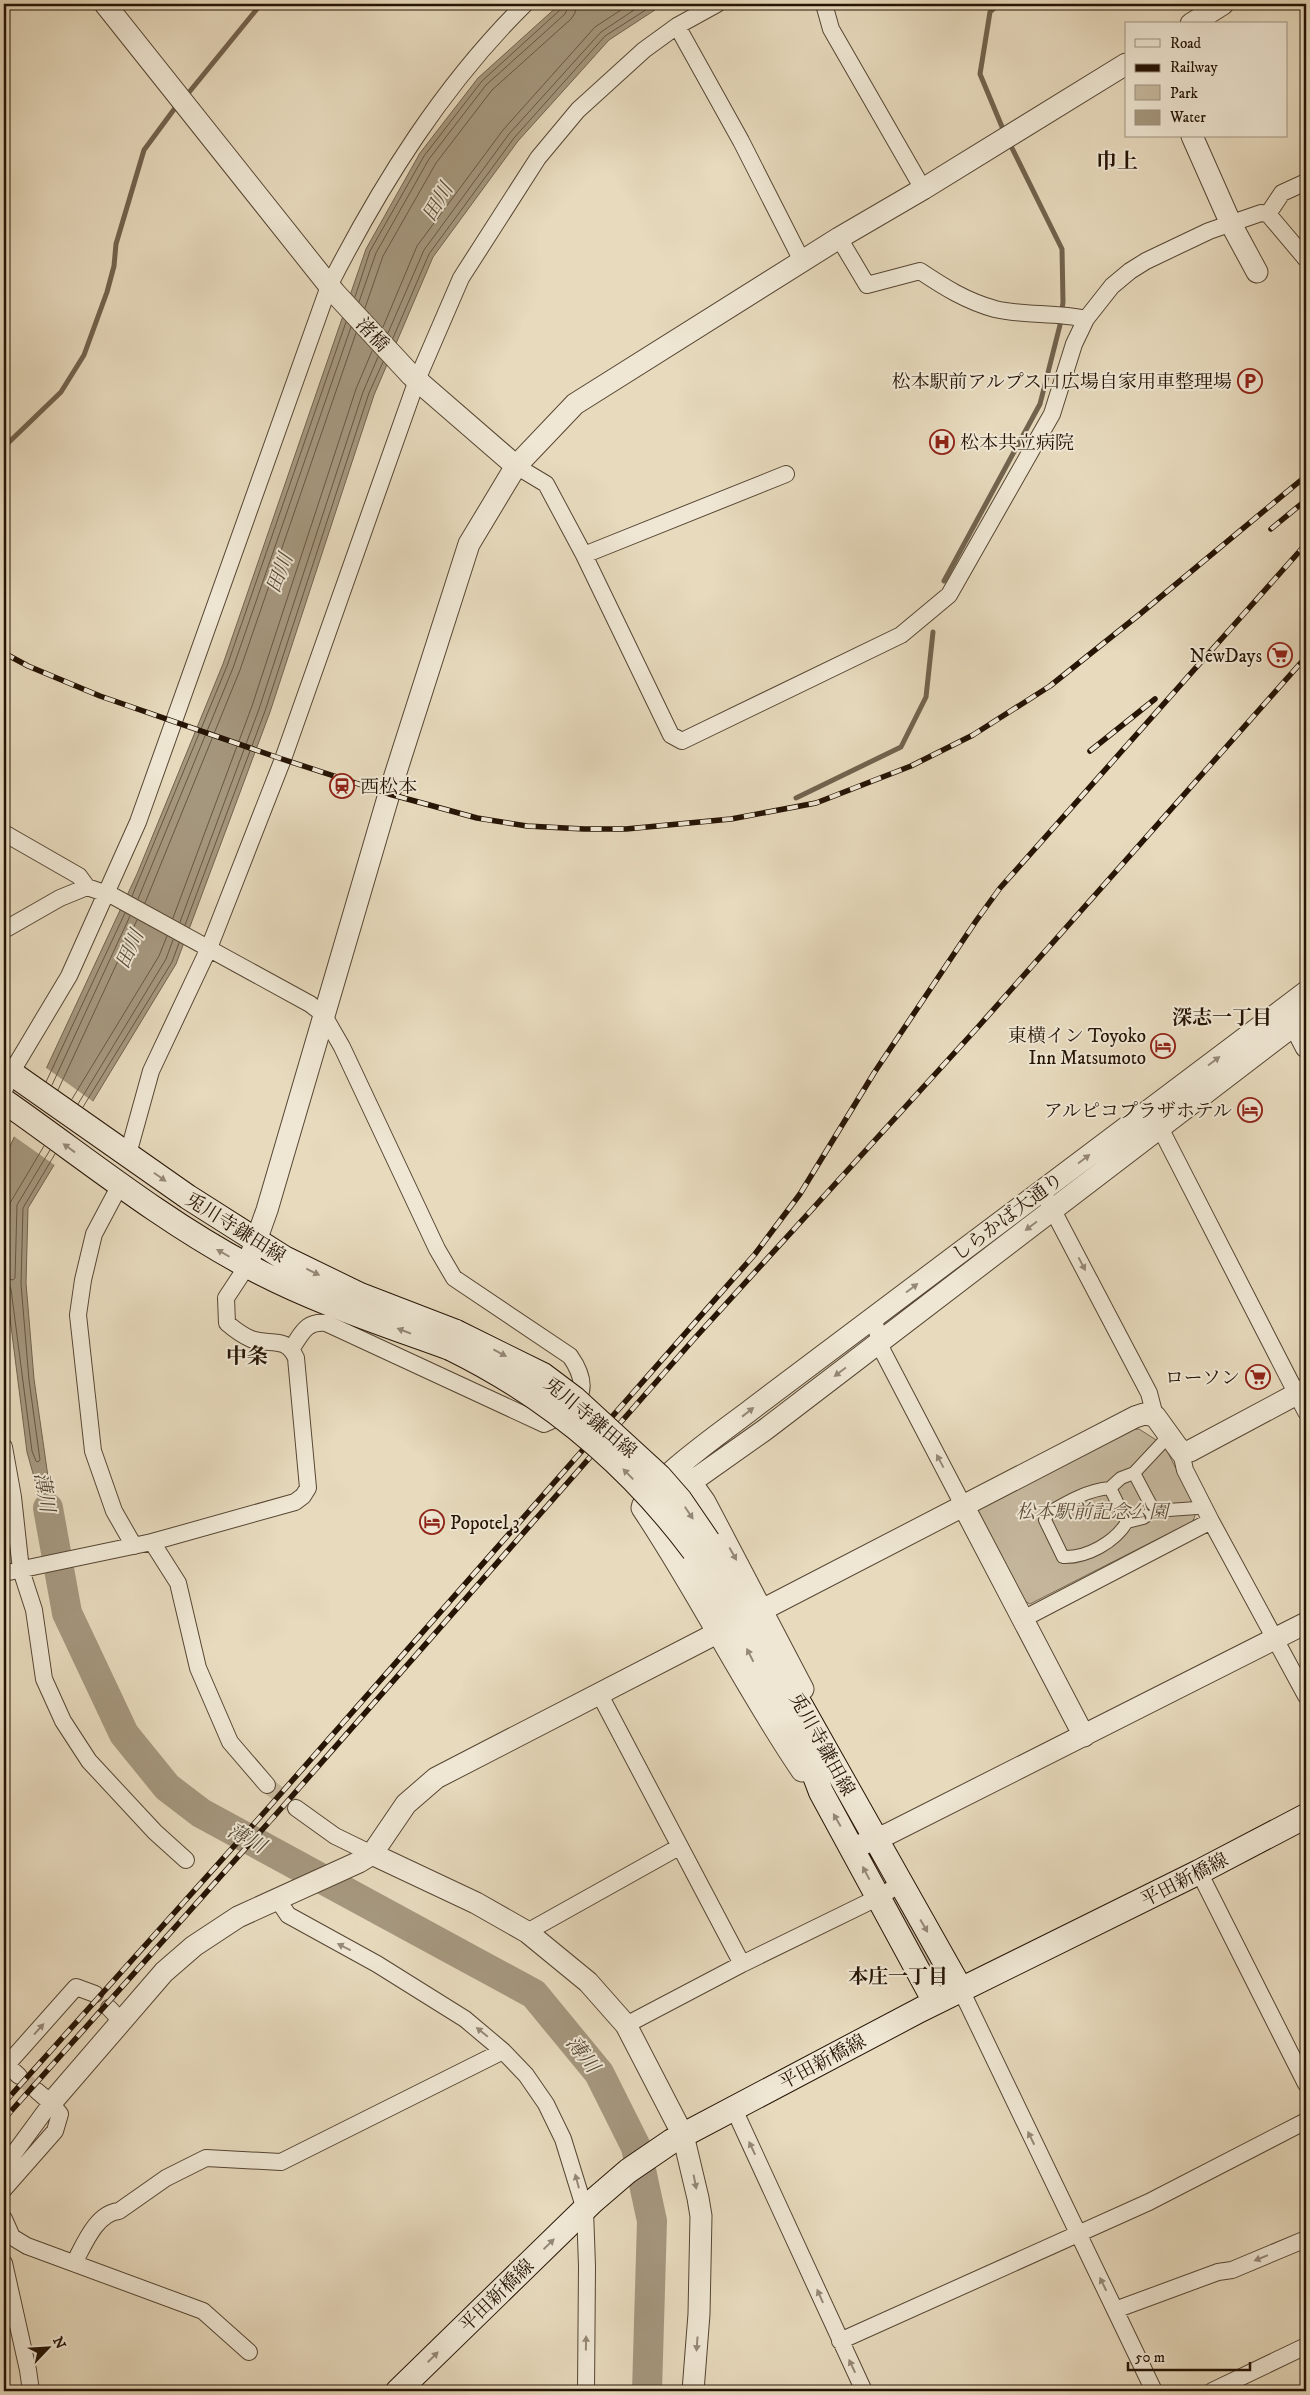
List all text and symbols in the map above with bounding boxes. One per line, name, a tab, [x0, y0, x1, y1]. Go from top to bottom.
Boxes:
legend	[1125, 22, 1288, 138]
text: Road	[1170, 34, 1202, 53]
text: Railway	[1170, 58, 1218, 77]
text: Park	[1170, 84, 1199, 103]
text: Water	[1169, 108, 1206, 127]
district label: 巾上	[1096, 149, 1138, 175]
water label: 田川	[417, 177, 460, 226]
street label: 渚橋	[351, 313, 393, 357]
parking icon: 松本駅前アルプス口広場自家用車整理場	[1237, 368, 1263, 394]
place label: 松本駅前アルプス口広場自家用車整理場	[892, 371, 1232, 394]
hospital icon: 松本共立病院	[929, 429, 955, 455]
place label: 松本共立病院	[960, 432, 1074, 455]
water label: 田川	[262, 549, 300, 597]
supermarket icon: NewDays	[1267, 642, 1293, 668]
place label: NewDays	[1190, 645, 1262, 668]
station icon: 西松本	[329, 773, 355, 799]
place label: 西松本	[360, 776, 417, 799]
water label: 田川	[111, 924, 151, 973]
district label: 深志一丁目	[1172, 1006, 1272, 1031]
place label: 東横イン Toyoko Inn Matsumoto	[1008, 1025, 1146, 1070]
hotel icon: 東横イン Toyoko Inn Matsumoto	[1150, 1033, 1176, 1059]
one-way arrow	[1207, 1056, 1220, 1067]
hotel icon: アルピコプラザホテル	[1237, 1097, 1263, 1123]
place label: アルピコプラザホテル	[1044, 1100, 1232, 1123]
one-way arrow	[62, 1143, 76, 1153]
one-way arrow	[1077, 1154, 1091, 1164]
street label: しらかば大通り	[948, 1168, 1068, 1266]
one-way arrow	[153, 1172, 167, 1182]
street label: 兎川寺鎌田線	[181, 1188, 290, 1268]
one-way arrow	[1024, 1221, 1038, 1231]
one-way arrow	[217, 1248, 230, 1257]
one-way arrow	[1078, 1257, 1086, 1271]
one-way arrow	[305, 1268, 320, 1276]
one-way arrow	[905, 1283, 919, 1293]
one-way arrow	[396, 1327, 411, 1335]
district label: 中条	[226, 1344, 268, 1370]
one-way arrow	[493, 1349, 507, 1357]
supermarket icon: ローソン	[1245, 1364, 1271, 1390]
one-way arrow	[833, 1367, 847, 1377]
place label: ローソン	[1165, 1367, 1240, 1390]
street label: 兎川寺鎌田線	[539, 1373, 641, 1464]
one-way arrow	[741, 1407, 754, 1418]
one-way arrow	[936, 1454, 944, 1469]
one-way arrow	[622, 1468, 634, 1480]
water label: 薄川	[28, 1470, 60, 1516]
park label: 松本駅前記念公園	[1016, 1501, 1171, 1524]
one-way arrow	[684, 1506, 694, 1520]
hotel icon: Popotel 3	[419, 1509, 445, 1535]
place label: Popotel 3	[450, 1512, 520, 1535]
one-way arrow	[729, 1547, 738, 1560]
one-way arrow	[746, 1648, 754, 1663]
street label: 兎川寺鎌田線	[784, 1689, 859, 1800]
one-way arrow	[833, 1813, 841, 1827]
water label: 薄川	[223, 1819, 272, 1861]
street label: 平田新橋線	[1137, 1849, 1232, 1912]
one-way arrow	[862, 1865, 870, 1880]
one-way arrow	[920, 1919, 928, 1934]
one-way arrow	[337, 1943, 351, 1951]
district label: 本庄一丁目	[848, 1965, 948, 1990]
one-way arrow	[33, 2023, 44, 2036]
one-way arrow	[476, 2027, 489, 2038]
street label: 平田新橋線	[775, 2030, 870, 2095]
water label: 薄川	[560, 2031, 605, 2080]
one-way arrow	[1027, 2131, 1035, 2145]
one-way arrow	[748, 2141, 756, 2155]
one-way arrow	[573, 2173, 581, 2189]
one-way arrow	[691, 2174, 699, 2190]
one-way arrow	[543, 2238, 555, 2250]
one-way arrow	[1254, 2254, 1268, 2262]
street label: 平田新橋線	[455, 2255, 539, 2337]
one-way arrow	[1099, 2277, 1107, 2291]
one-way arrow	[815, 2289, 823, 2303]
north arrow	[22, 2322, 72, 2372]
text: N	[48, 2334, 70, 2352]
one-way arrow	[583, 2334, 591, 2350]
one-way arrow	[693, 2336, 701, 2352]
scale bar	[1128, 2340, 1250, 2372]
text: 50 m	[1135, 2348, 1165, 2367]
one-way arrow	[426, 2351, 438, 2363]
one-way arrow	[847, 2359, 855, 2373]

